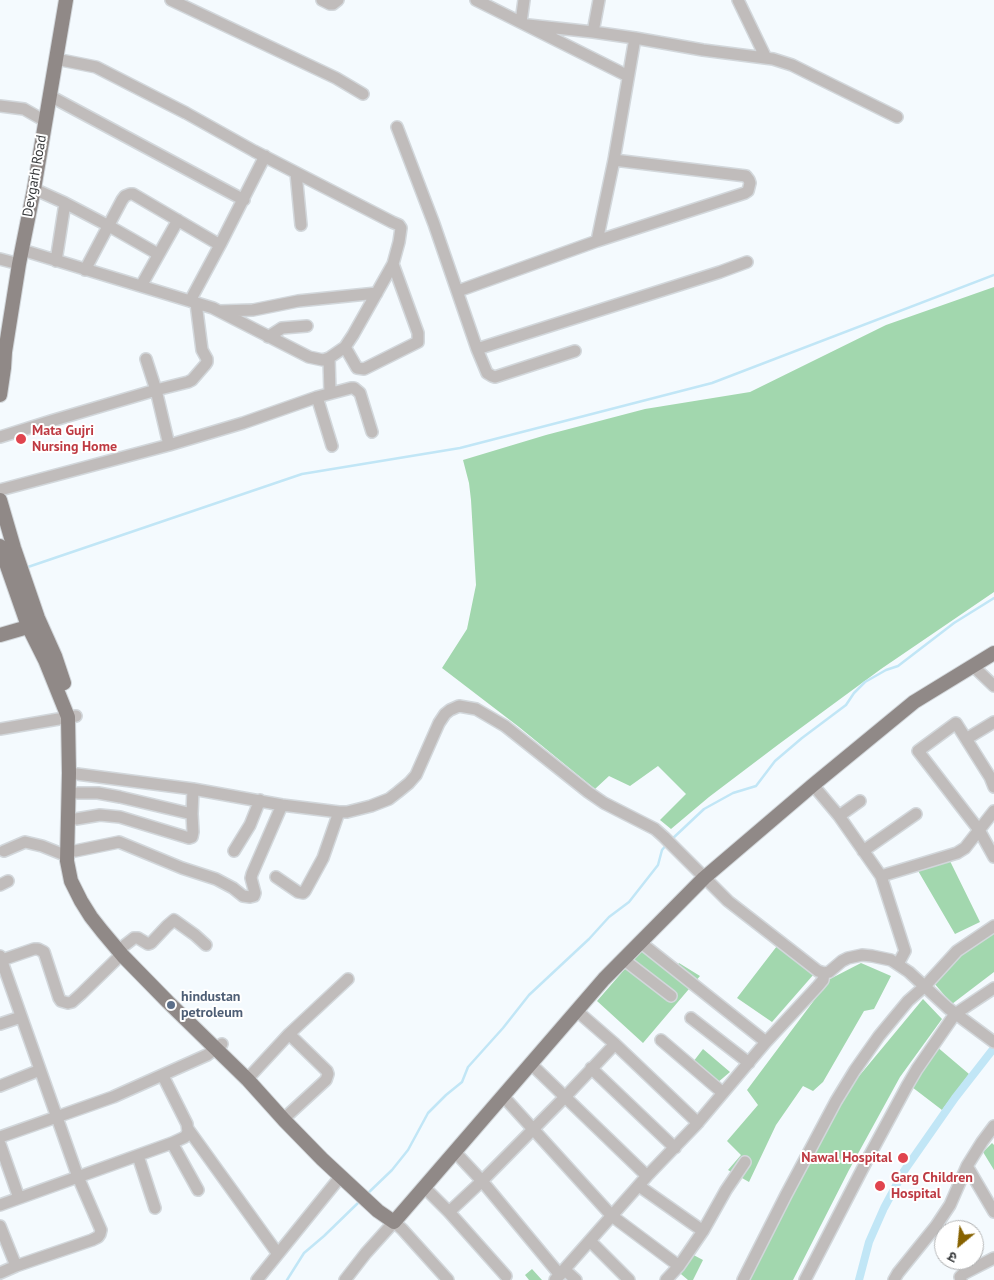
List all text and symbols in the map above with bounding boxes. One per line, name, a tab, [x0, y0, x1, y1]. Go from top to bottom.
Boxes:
street label: Devgarh Road	[20, 134, 50, 218]
place label: Mata Gujri Nursing Home	[32, 423, 117, 456]
marker: Mata Gujri Nursing Home	[14, 432, 28, 446]
place label: hindustan petroleum	[181, 989, 243, 1022]
marker: hindustan petroleum	[165, 999, 177, 1011]
place label: Nawal Hospital	[801, 1150, 892, 1166]
marker: Nawal Hospital	[896, 1151, 910, 1165]
place label: Garg Children Hospital	[891, 1170, 973, 1202]
marker: Garg Children Hospital	[873, 1179, 887, 1193]
north arrow	[934, 1220, 984, 1270]
text: उ	[945, 1247, 960, 1267]

